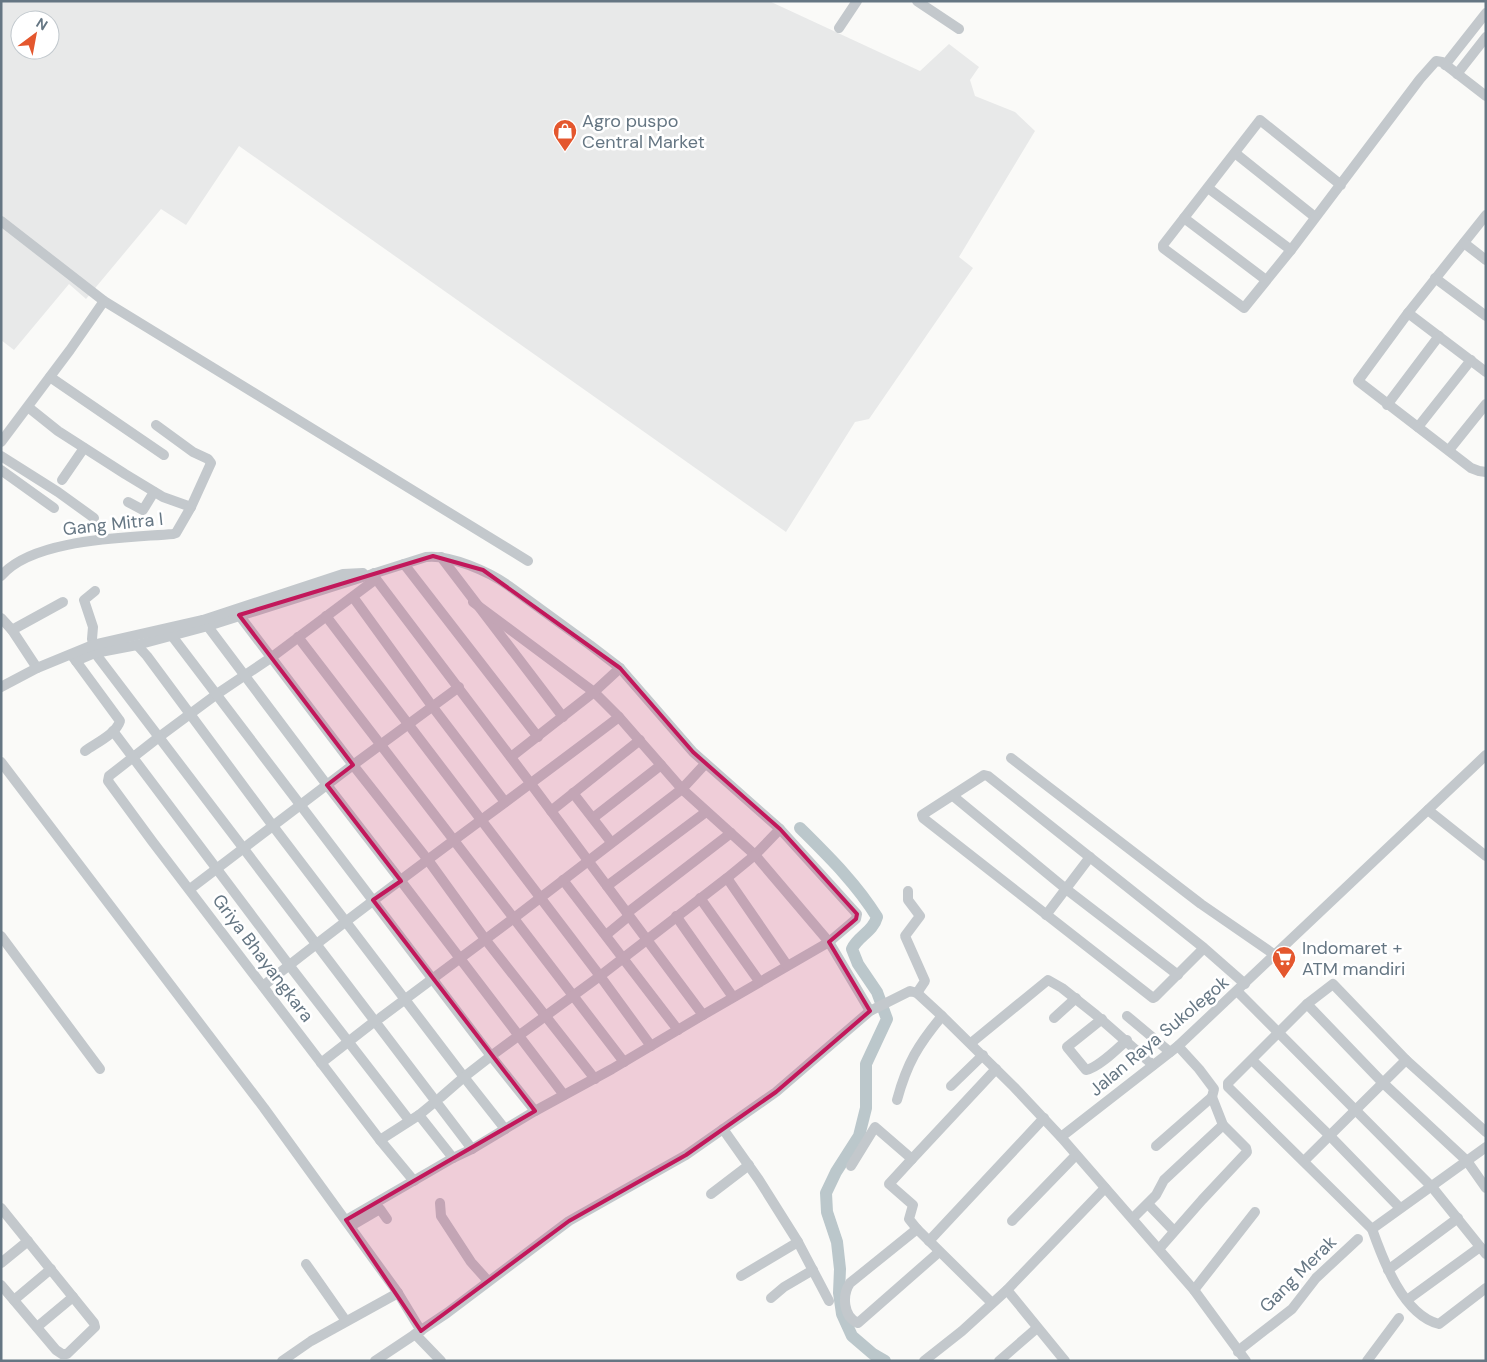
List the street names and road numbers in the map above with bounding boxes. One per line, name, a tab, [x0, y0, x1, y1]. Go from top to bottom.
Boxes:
street label: Gang Mitra I	[62, 507, 164, 541]
street label: Griya Bhayangkara	[207, 889, 319, 1027]
street label: Jalan Raya Sukolegok	[1084, 970, 1234, 1102]
street label: Gang Merak	[1254, 1230, 1342, 1318]

